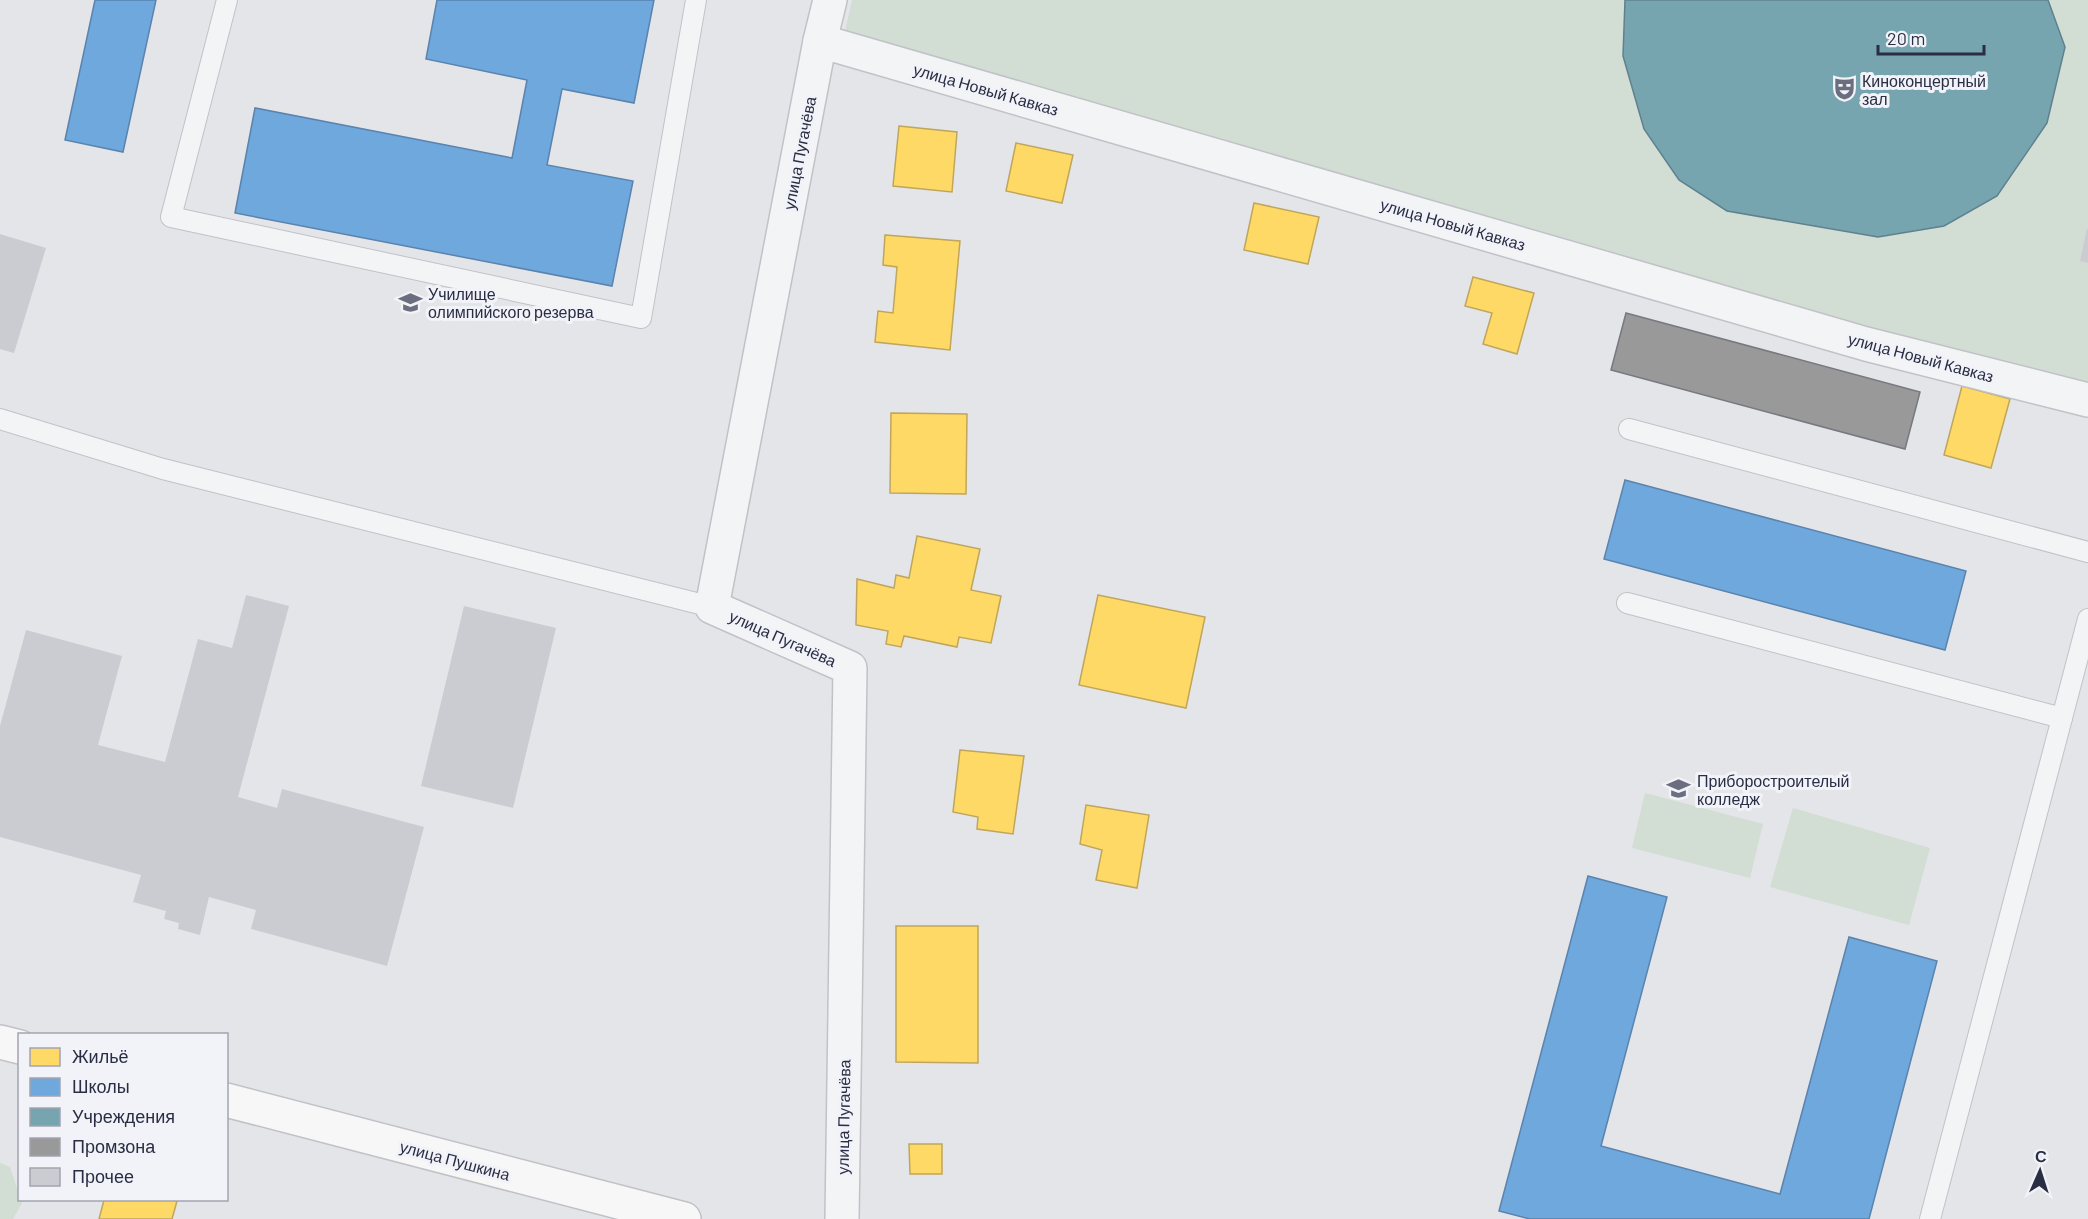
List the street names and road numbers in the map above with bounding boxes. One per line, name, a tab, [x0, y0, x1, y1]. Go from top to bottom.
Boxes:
street label: улица Новый Кавказ	[911, 59, 1061, 119]
street label: улица Пугачёва	[779, 95, 819, 211]
street label: улица Новый Кавказ	[1378, 194, 1528, 254]
street label: улица Новый Кавказ	[1846, 328, 1996, 386]
street label: улица Пугачёва	[727, 606, 840, 670]
street label: улица Пугачёва	[832, 1059, 854, 1175]
street label: улица Пушкина	[398, 1136, 512, 1184]

